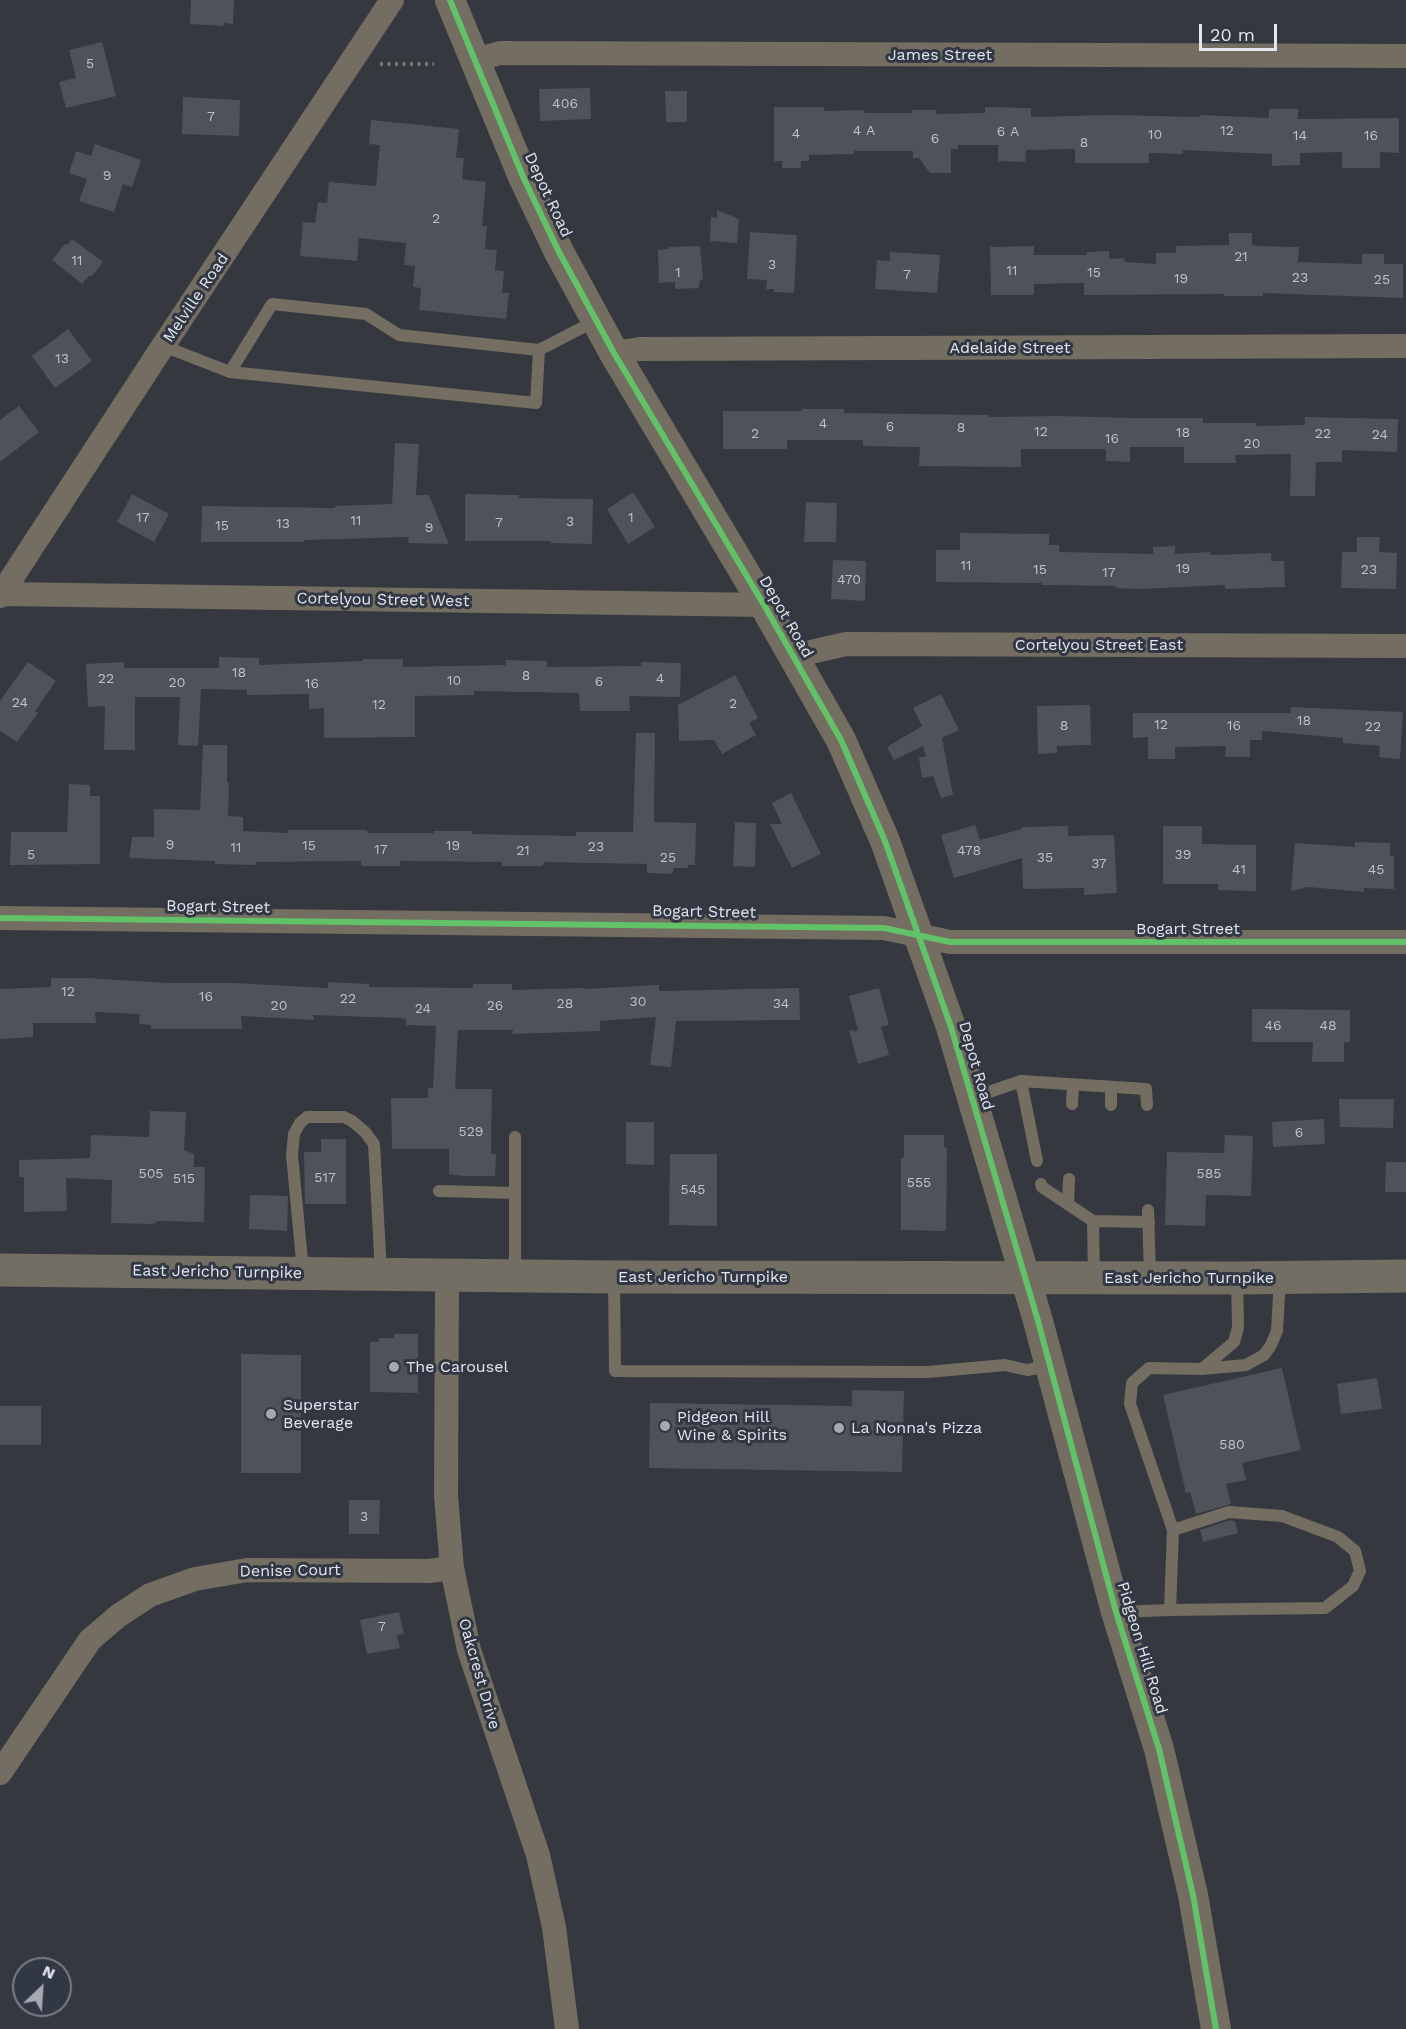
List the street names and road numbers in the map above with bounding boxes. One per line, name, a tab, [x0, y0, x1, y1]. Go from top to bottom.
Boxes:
street label: James Street	[888, 45, 992, 65]
street label: Depot Road	[520, 149, 576, 241]
street label: Melville Road	[159, 250, 233, 346]
street label: Adelaide Street	[950, 338, 1070, 358]
street label: Depot Road	[755, 573, 817, 661]
street label: Cortelyou Street West	[296, 589, 470, 611]
street label: Cortelyou Street East	[1015, 635, 1183, 655]
street label: Bogart Street	[166, 896, 270, 918]
street label: Bogart Street	[652, 901, 756, 923]
street label: Bogart Street	[1136, 919, 1240, 939]
street label: Depot Road	[954, 1019, 998, 1113]
street label: East Jericho Turnpike	[132, 1261, 302, 1283]
street label: East Jericho Turnpike	[618, 1267, 788, 1287]
street label: East Jericho Turnpike	[1104, 1268, 1274, 1288]
street label: Denise Court	[239, 1561, 341, 1581]
street label: Pidgeon Hill Road	[1113, 1580, 1171, 1716]
street label: Oakcrest Drive	[454, 1616, 504, 1732]

